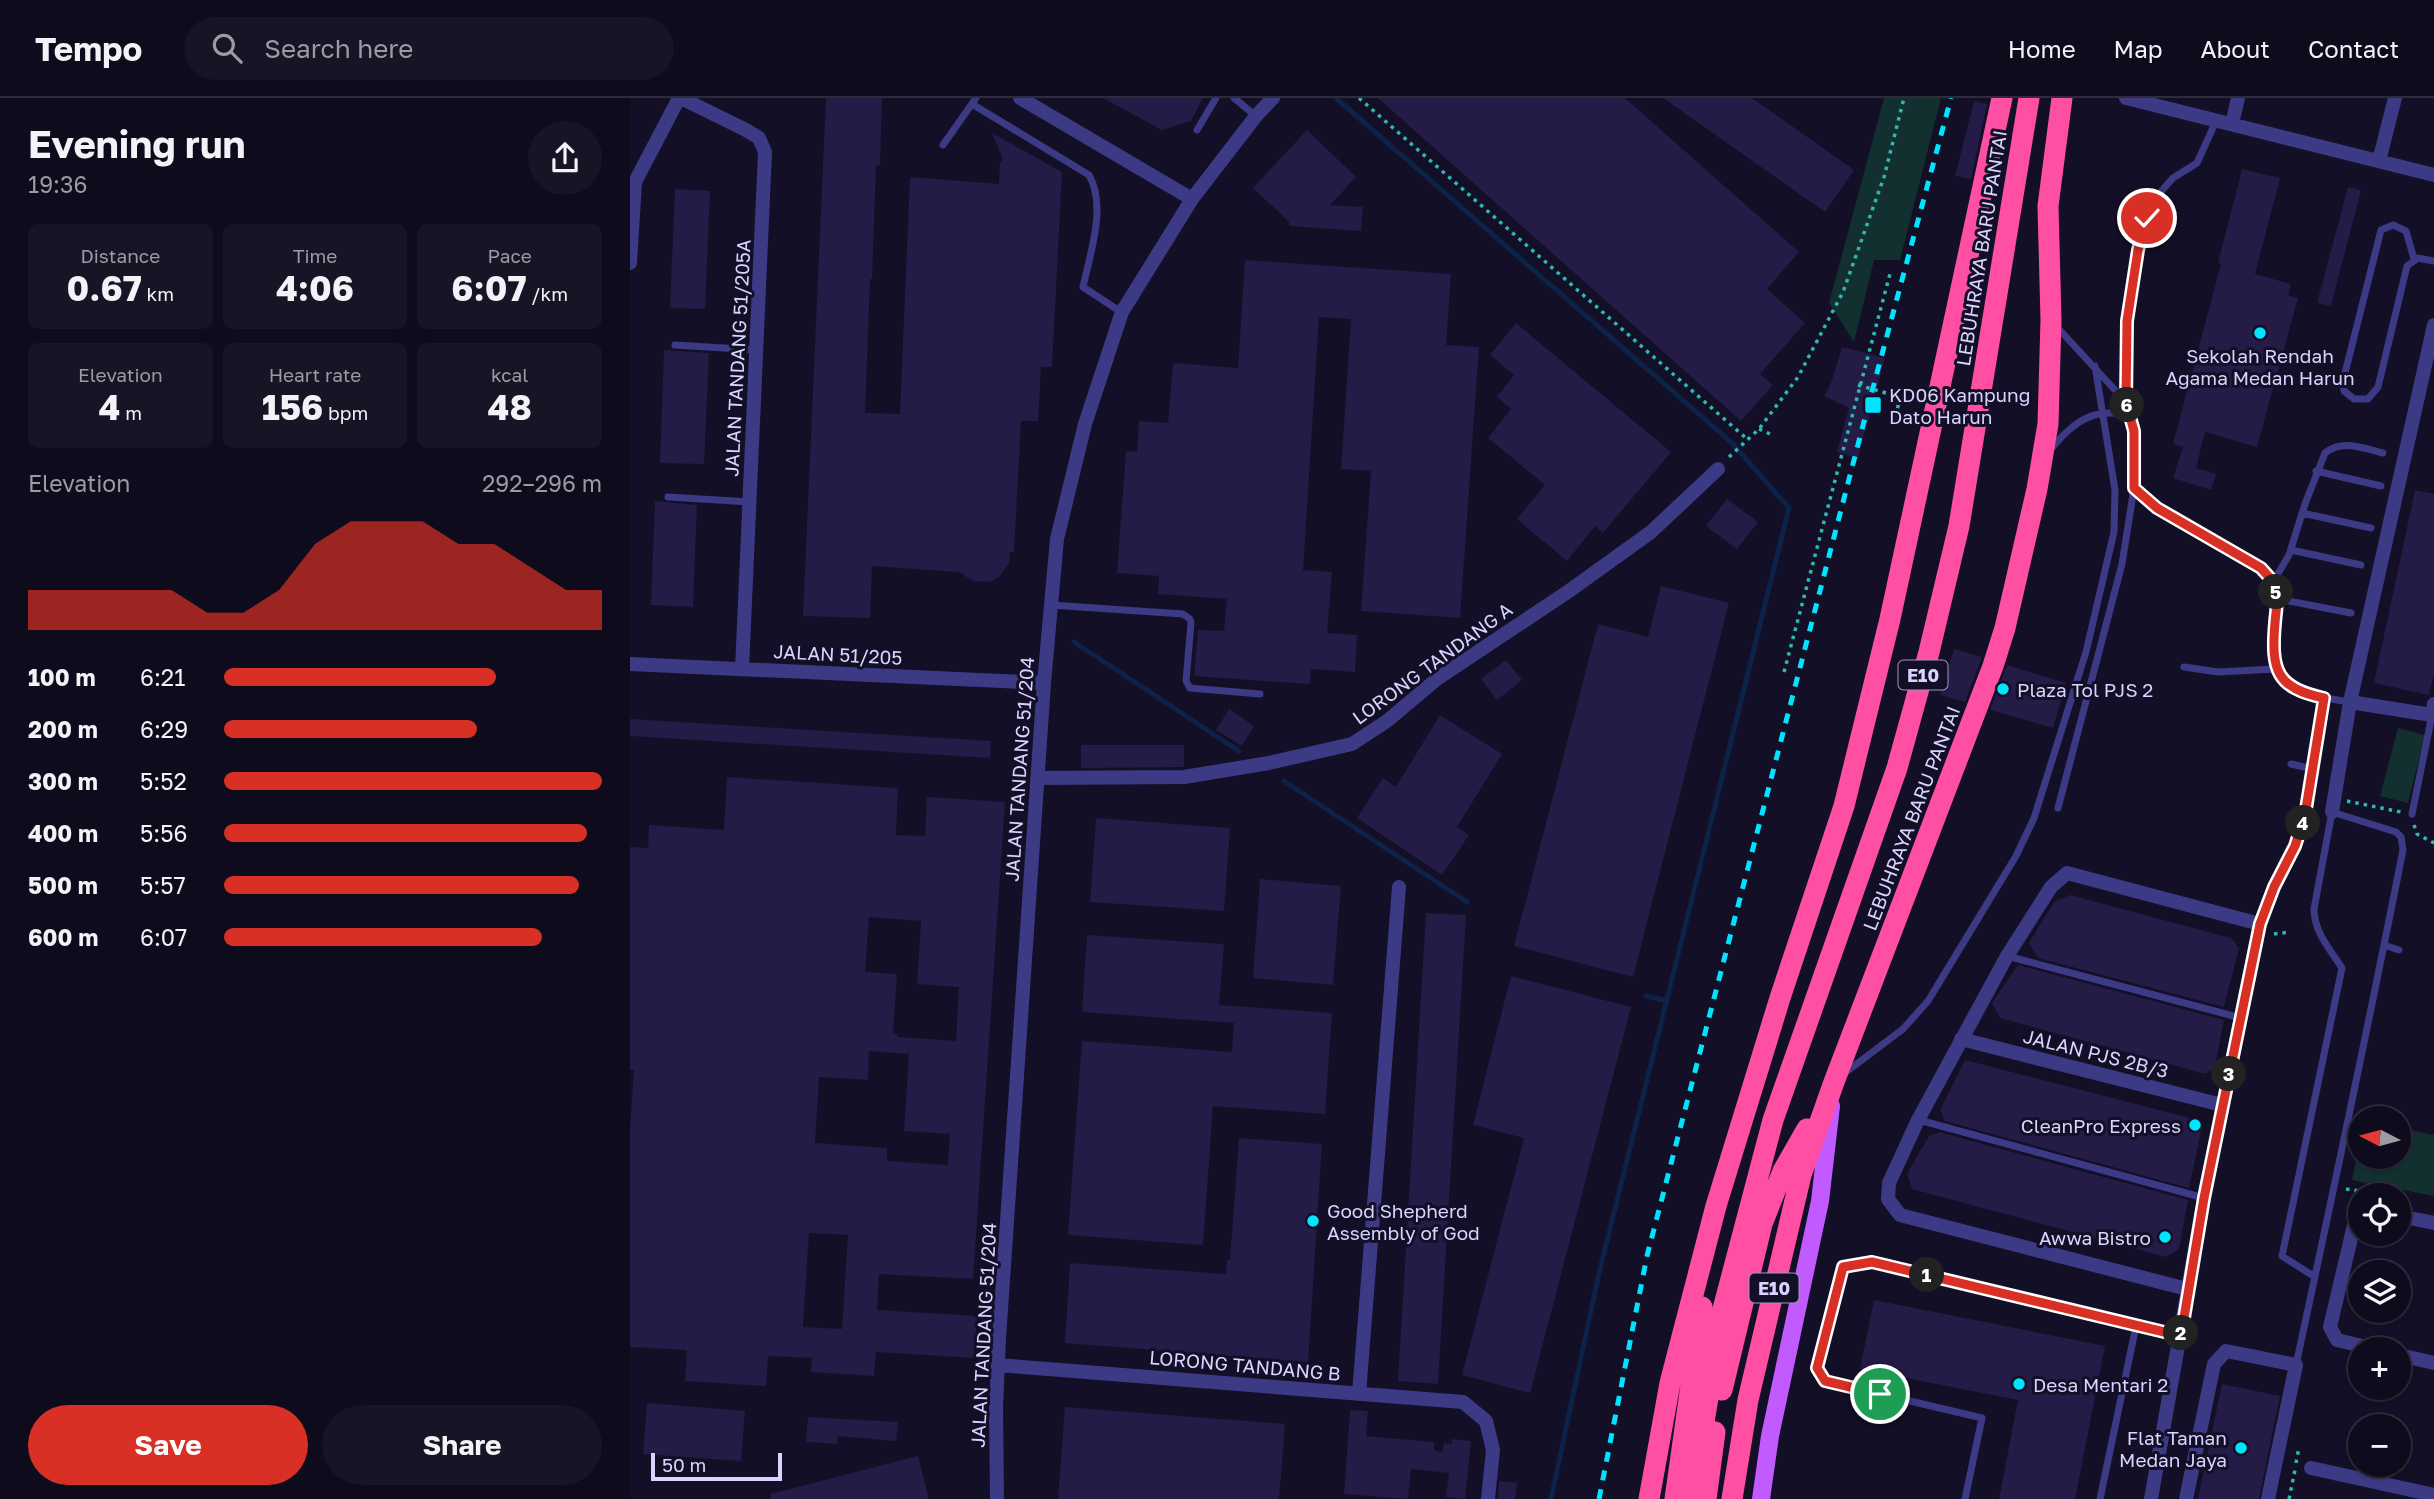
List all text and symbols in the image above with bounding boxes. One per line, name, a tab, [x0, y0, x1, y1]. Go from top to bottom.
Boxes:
search box	[184, 17, 674, 80]
text: Tempo	[35, 29, 142, 68]
icon: search	[208, 29, 246, 67]
text: Search here	[264, 33, 413, 64]
text: Home	[2008, 34, 2076, 63]
text: Map	[2114, 34, 2163, 63]
text: About	[2201, 34, 2270, 63]
text: Contact	[2308, 34, 2399, 63]
text: Evening run	[28, 121, 246, 166]
button: share	[528, 121, 602, 195]
street label: LEBUHRAYA BARU PANTAI	[1951, 128, 2011, 368]
text: 19:36	[28, 170, 87, 198]
pin	[2117, 188, 2177, 248]
icon: check	[2128, 199, 2166, 237]
street label: JALAN TANDANG 51/205A	[719, 239, 755, 477]
text: Distance	[80, 244, 160, 267]
text: Time	[293, 244, 337, 267]
text: Pace	[487, 244, 532, 267]
text: 0.67	[67, 267, 142, 309]
text: 4:06	[276, 267, 354, 309]
text: 6:07	[451, 267, 527, 309]
text: km	[142, 282, 174, 305]
text: /km	[527, 282, 568, 305]
marker: Sekolah Rendah Agama Medan Harun	[2252, 325, 2268, 341]
place label: Sekolah Rendah Agama Medan Harun	[2165, 344, 2355, 389]
text: Elevation	[78, 363, 163, 386]
text: Heart rate	[269, 363, 361, 386]
text: kcal	[491, 363, 528, 386]
place label: KD06 Kampung Dato Harun	[1889, 383, 2030, 428]
text: 4	[99, 386, 120, 428]
text: 156	[262, 386, 323, 428]
text: 48	[488, 386, 532, 428]
pin: 6	[2110, 388, 2144, 422]
text: 6	[2120, 393, 2133, 416]
marker: KD06 Kampung Dato Harun	[1863, 395, 1883, 415]
text: m	[120, 401, 142, 424]
text: bpm	[323, 401, 368, 424]
text: Elevation	[28, 469, 130, 497]
text: 292–296 m	[482, 469, 602, 497]
pin: 5	[2258, 574, 2294, 610]
text: 5	[2270, 580, 2281, 603]
street label: LORONG TANDANG A	[1348, 597, 1517, 729]
street label: JALAN 51/205	[773, 639, 903, 669]
street label: JALAN TANDANG 51/204	[1000, 656, 1038, 882]
road number: E10	[1898, 660, 1948, 690]
text: 100 m	[28, 663, 96, 691]
text: 6:21	[140, 663, 185, 691]
place label: Plaza Tol PJS 2	[2017, 678, 2153, 701]
marker: Plaza Tol PJS 2	[1995, 681, 2011, 697]
street label: LEBUHRAYA BARU PANTAI	[1858, 703, 1964, 933]
text: 200 m	[28, 715, 98, 743]
text: 6:29	[140, 715, 188, 743]
text: 300 m	[28, 767, 98, 795]
text: 5:52	[140, 767, 187, 795]
pin: 4	[2286, 806, 2320, 840]
text: 4	[2297, 811, 2308, 834]
text: 400 m	[28, 819, 98, 847]
text: 5:56	[140, 819, 188, 847]
text: 500 m	[28, 871, 98, 899]
text: 5:57	[140, 871, 186, 899]
text: 600 m	[28, 923, 98, 951]
text: 6:07	[140, 923, 187, 951]
street label: JALAN PJS 2B/3	[2021, 1024, 2171, 1082]
pin: 3	[2212, 1056, 2246, 1091]
text: 3	[2223, 1062, 2234, 1085]
north arrow	[2348, 1106, 2412, 1169]
map controls	[2348, 1106, 2411, 1477]
place label: CleanPro Express	[2021, 1114, 2181, 1137]
marker: CleanPro Express	[2187, 1117, 2203, 1133]
button: locate	[2348, 1183, 2411, 1246]
place label: Good Shepherd Assembly of God	[1327, 1199, 1480, 1244]
marker: Good Shepherd Assembly of God	[1305, 1213, 1321, 1229]
street label: JALAN TANDANG 51/204	[966, 1222, 1000, 1448]
place label: Awwa Bistro	[2039, 1226, 2151, 1249]
marker: Awwa Bistro	[2157, 1229, 2173, 1245]
pin: 1	[1910, 1258, 1944, 1292]
button: layers	[2348, 1260, 2411, 1323]
text: 1	[1922, 1263, 1931, 1286]
road number: E10	[1750, 1274, 1798, 1302]
pin: 2	[2164, 1316, 2198, 1350]
text: 2	[2175, 1321, 2186, 1344]
button: +	[2348, 1337, 2411, 1400]
street label: LORONG TANDANG B	[1148, 1345, 1342, 1385]
pin	[1850, 1364, 1910, 1424]
place label: Desa Mentari 2	[2033, 1373, 2168, 1396]
icon: arrive	[1861, 1375, 1899, 1413]
marker: Desa Mentari 2	[2011, 1376, 2027, 1392]
button: Save	[28, 1405, 308, 1485]
button: Share	[322, 1405, 602, 1485]
button: −	[2348, 1414, 2411, 1477]
place label: Flat Taman Medan Jaya	[2119, 1426, 2227, 1471]
marker: Flat Taman Medan Jaya	[2233, 1440, 2249, 1456]
scale bar	[651, 1450, 782, 1482]
text: 50 m	[662, 1453, 706, 1476]

